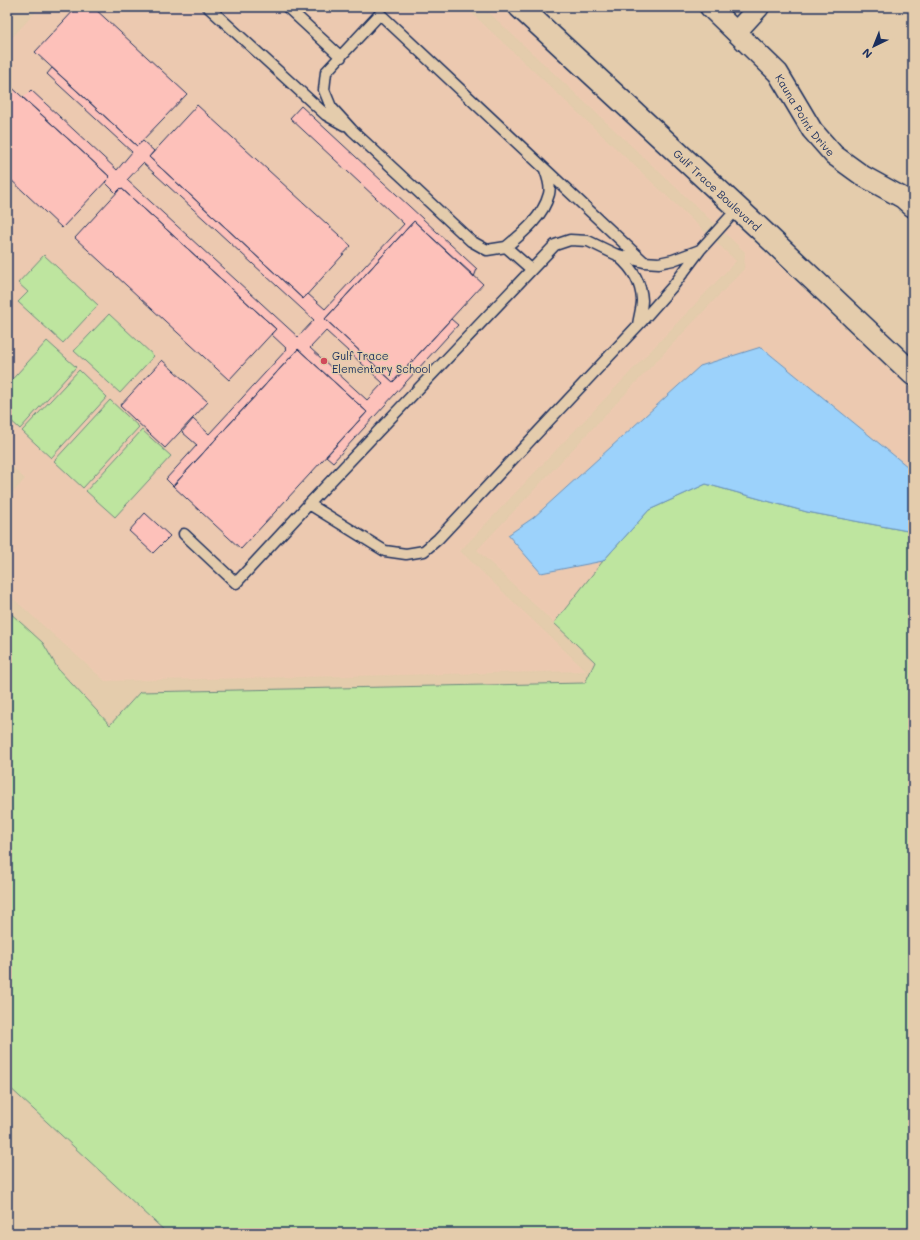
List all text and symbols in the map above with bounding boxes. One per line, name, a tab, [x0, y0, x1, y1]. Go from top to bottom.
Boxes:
north arrow	[854, 26, 894, 66]
text: N	[859, 45, 875, 62]
street label: Kauna Point Drive	[773, 71, 839, 159]
street label: Gulf Trace Boulevard	[670, 145, 765, 234]
place label: Gulf Trace Elementary School	[332, 348, 431, 376]
marker: Gulf Trace Elementary School	[319, 356, 329, 366]

